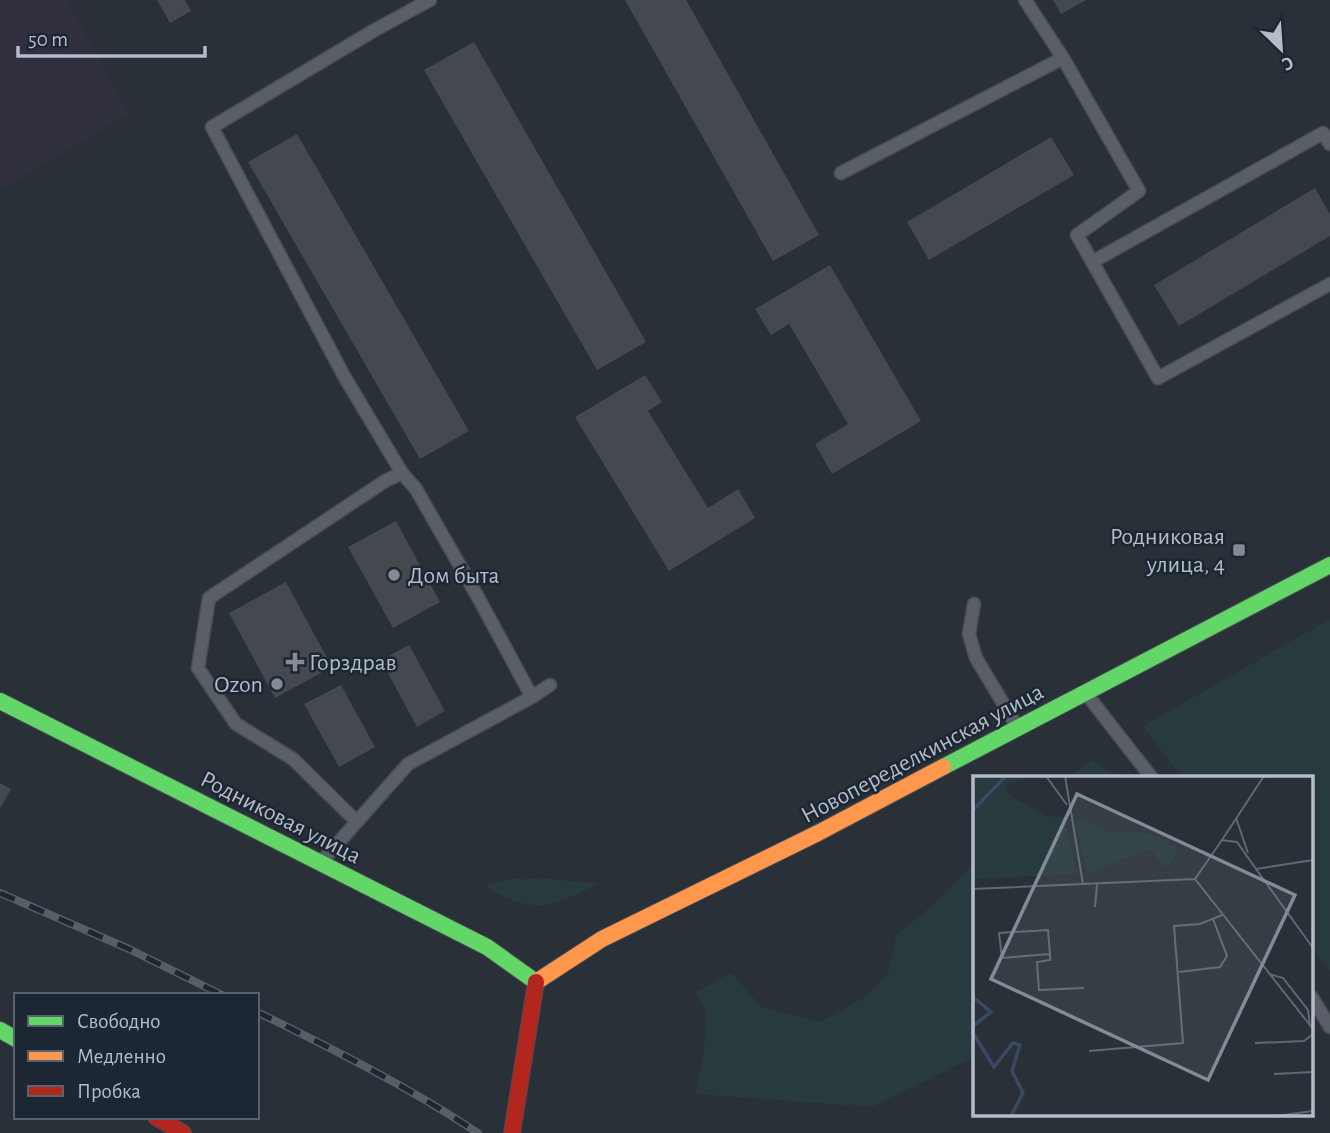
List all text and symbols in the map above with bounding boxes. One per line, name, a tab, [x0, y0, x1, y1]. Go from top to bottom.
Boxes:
scale bar	[18, 14, 205, 58]
north arrow	[1246, 14, 1316, 84]
text: 50 m	[28, 29, 68, 50]
text: С	[1279, 52, 1296, 74]
place label: Родниковая улица, 4	[1110, 525, 1225, 577]
marker: Родниковая улица, 4	[1231, 542, 1247, 558]
place label: Дом быта	[408, 564, 500, 588]
marker: Дом быта	[386, 567, 402, 583]
place label: Горздрав	[309, 651, 397, 675]
marker: Горздрав	[287, 654, 303, 670]
place label: Ozon	[214, 673, 263, 697]
marker: Ozon	[269, 676, 285, 692]
street label: Новопеределкинская улица	[797, 680, 1048, 828]
street label: Родниковая улица	[197, 767, 365, 869]
inset map	[973, 776, 1312, 1116]
legend	[14, 993, 259, 1119]
text: Свободно	[77, 1011, 161, 1032]
text: Медленно	[77, 1046, 166, 1067]
text: Пробка	[77, 1081, 141, 1102]

